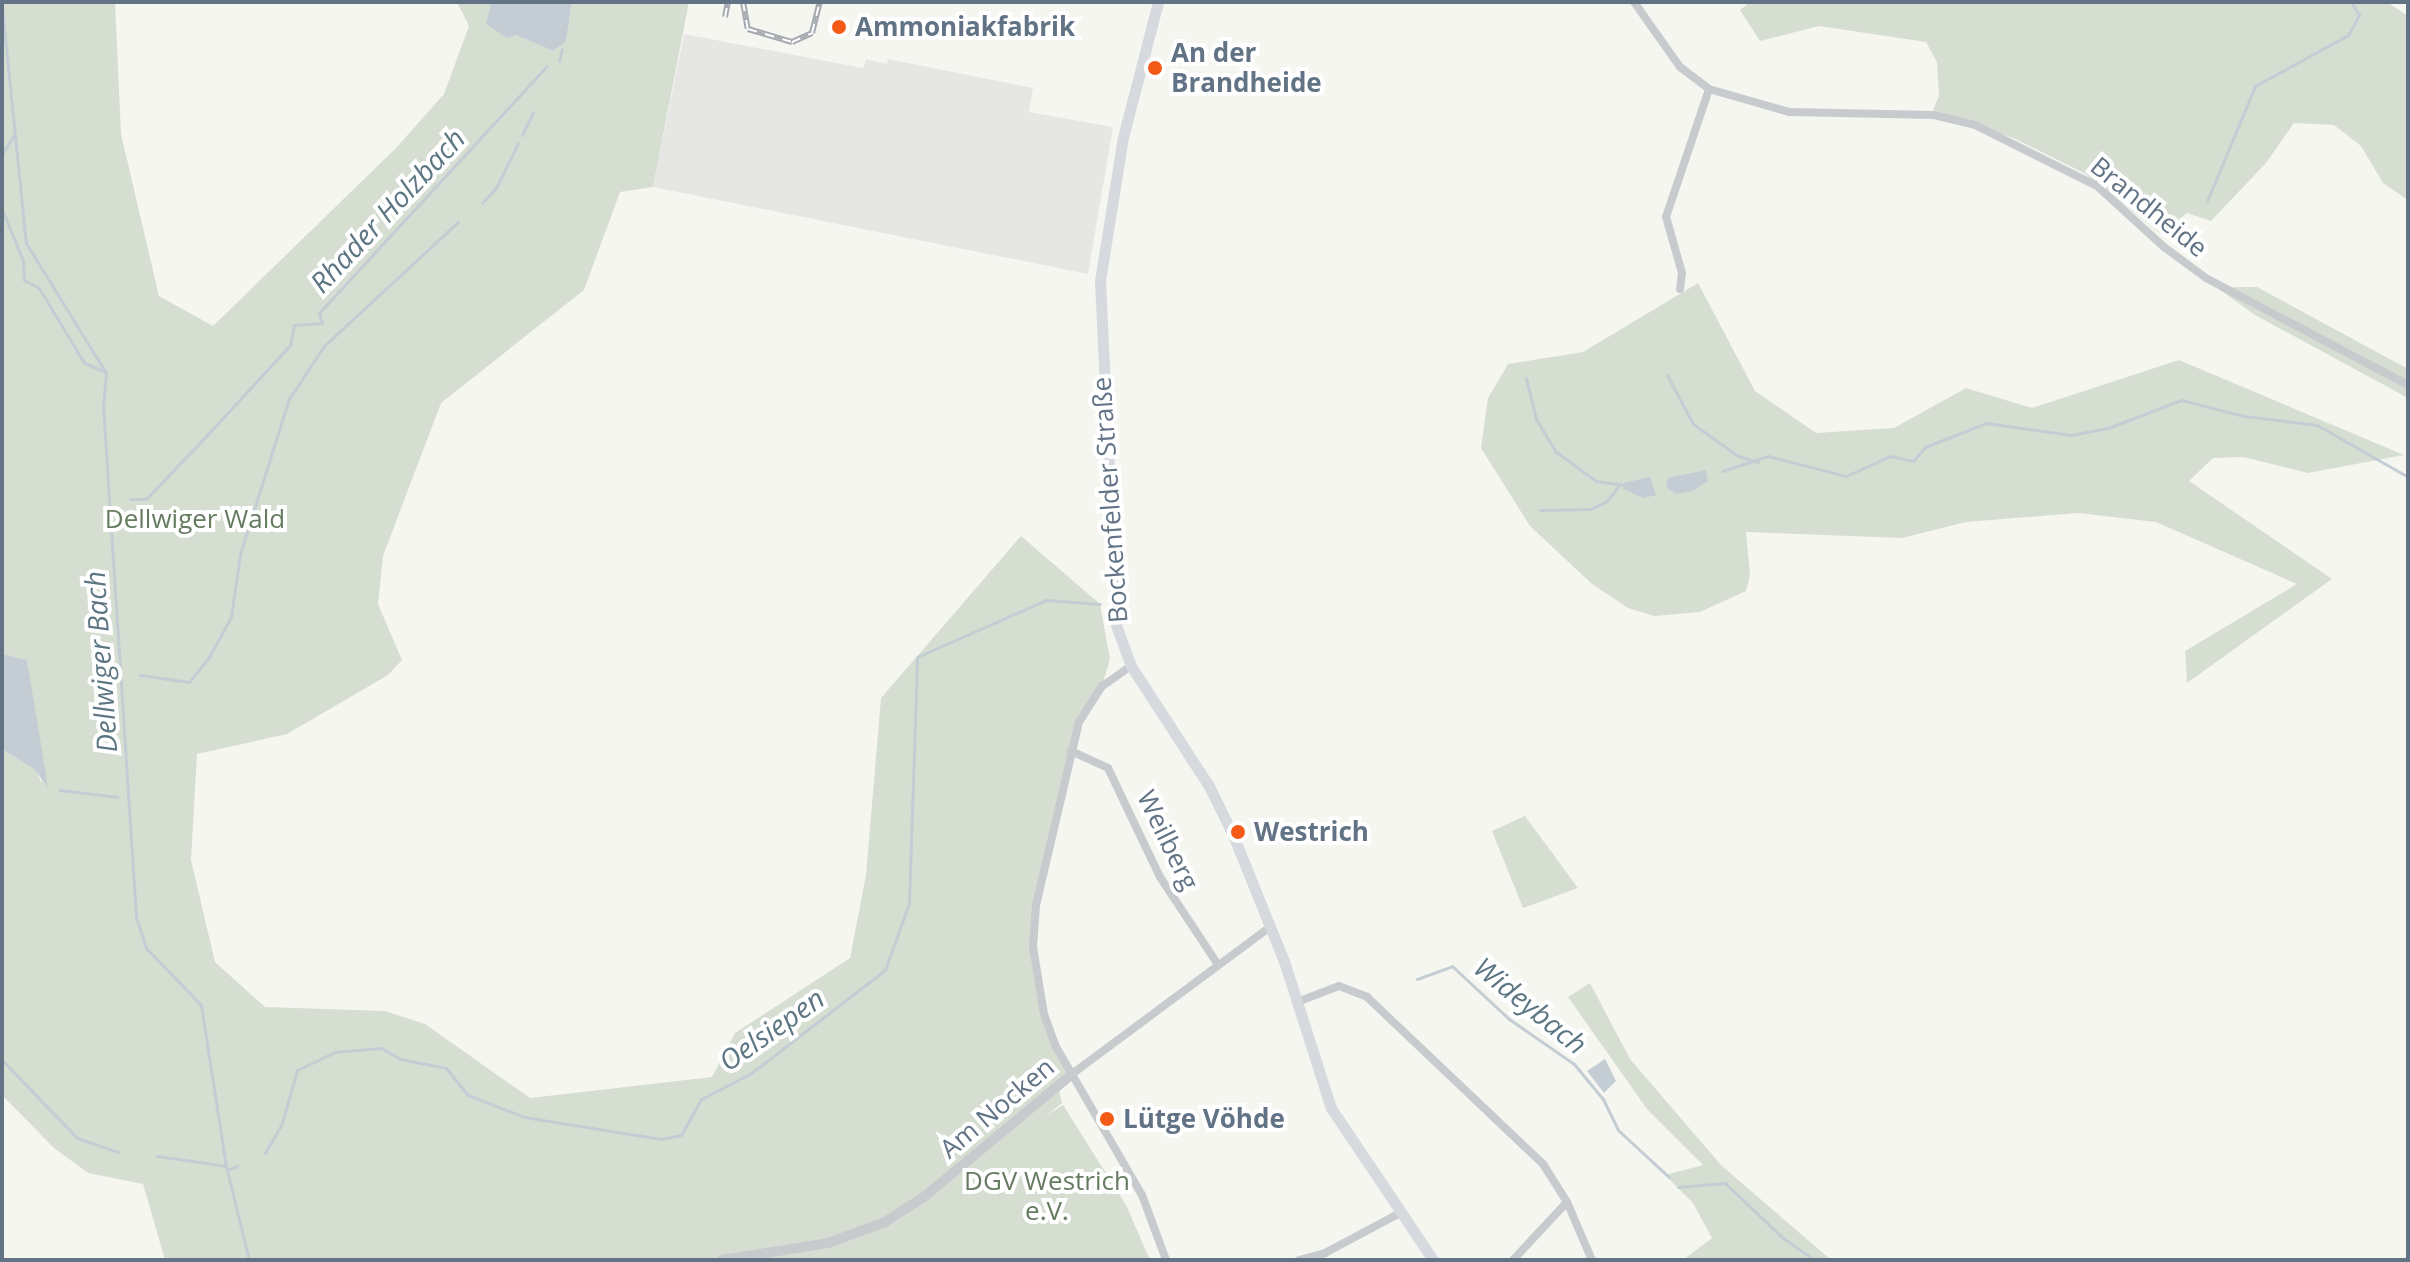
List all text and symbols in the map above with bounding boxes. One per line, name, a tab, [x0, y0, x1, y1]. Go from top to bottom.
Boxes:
place label: Ammoniakfabrik	[855, 11, 1075, 43]
marker: Ammoniakfabrik	[830, 18, 848, 36]
place label: An der Brandheide	[1171, 37, 1322, 98]
marker: An der Brandheide	[1146, 59, 1164, 77]
water label: Rhader Holzbach	[303, 121, 471, 299]
street label: Brandheide	[2084, 150, 2214, 264]
street label: Bockenfelder Straße	[1086, 376, 1134, 624]
park label: Dellwiger Wald	[105, 503, 285, 535]
water label: Dellwiger Bach	[77, 570, 123, 754]
street label: Weilberg	[1131, 785, 1205, 895]
place label: Westrich	[1254, 816, 1369, 848]
marker: Westrich	[1229, 823, 1247, 841]
water label: Wideybach	[1468, 950, 1594, 1060]
water label: Oelsiepen	[712, 981, 830, 1077]
street label: Am Nocken	[934, 1051, 1060, 1165]
place label: Lütge Vöhde	[1123, 1103, 1285, 1135]
marker: Lütge Vöhde	[1098, 1110, 1116, 1128]
park label: DGV Westrich e.V.	[964, 1165, 1130, 1226]

